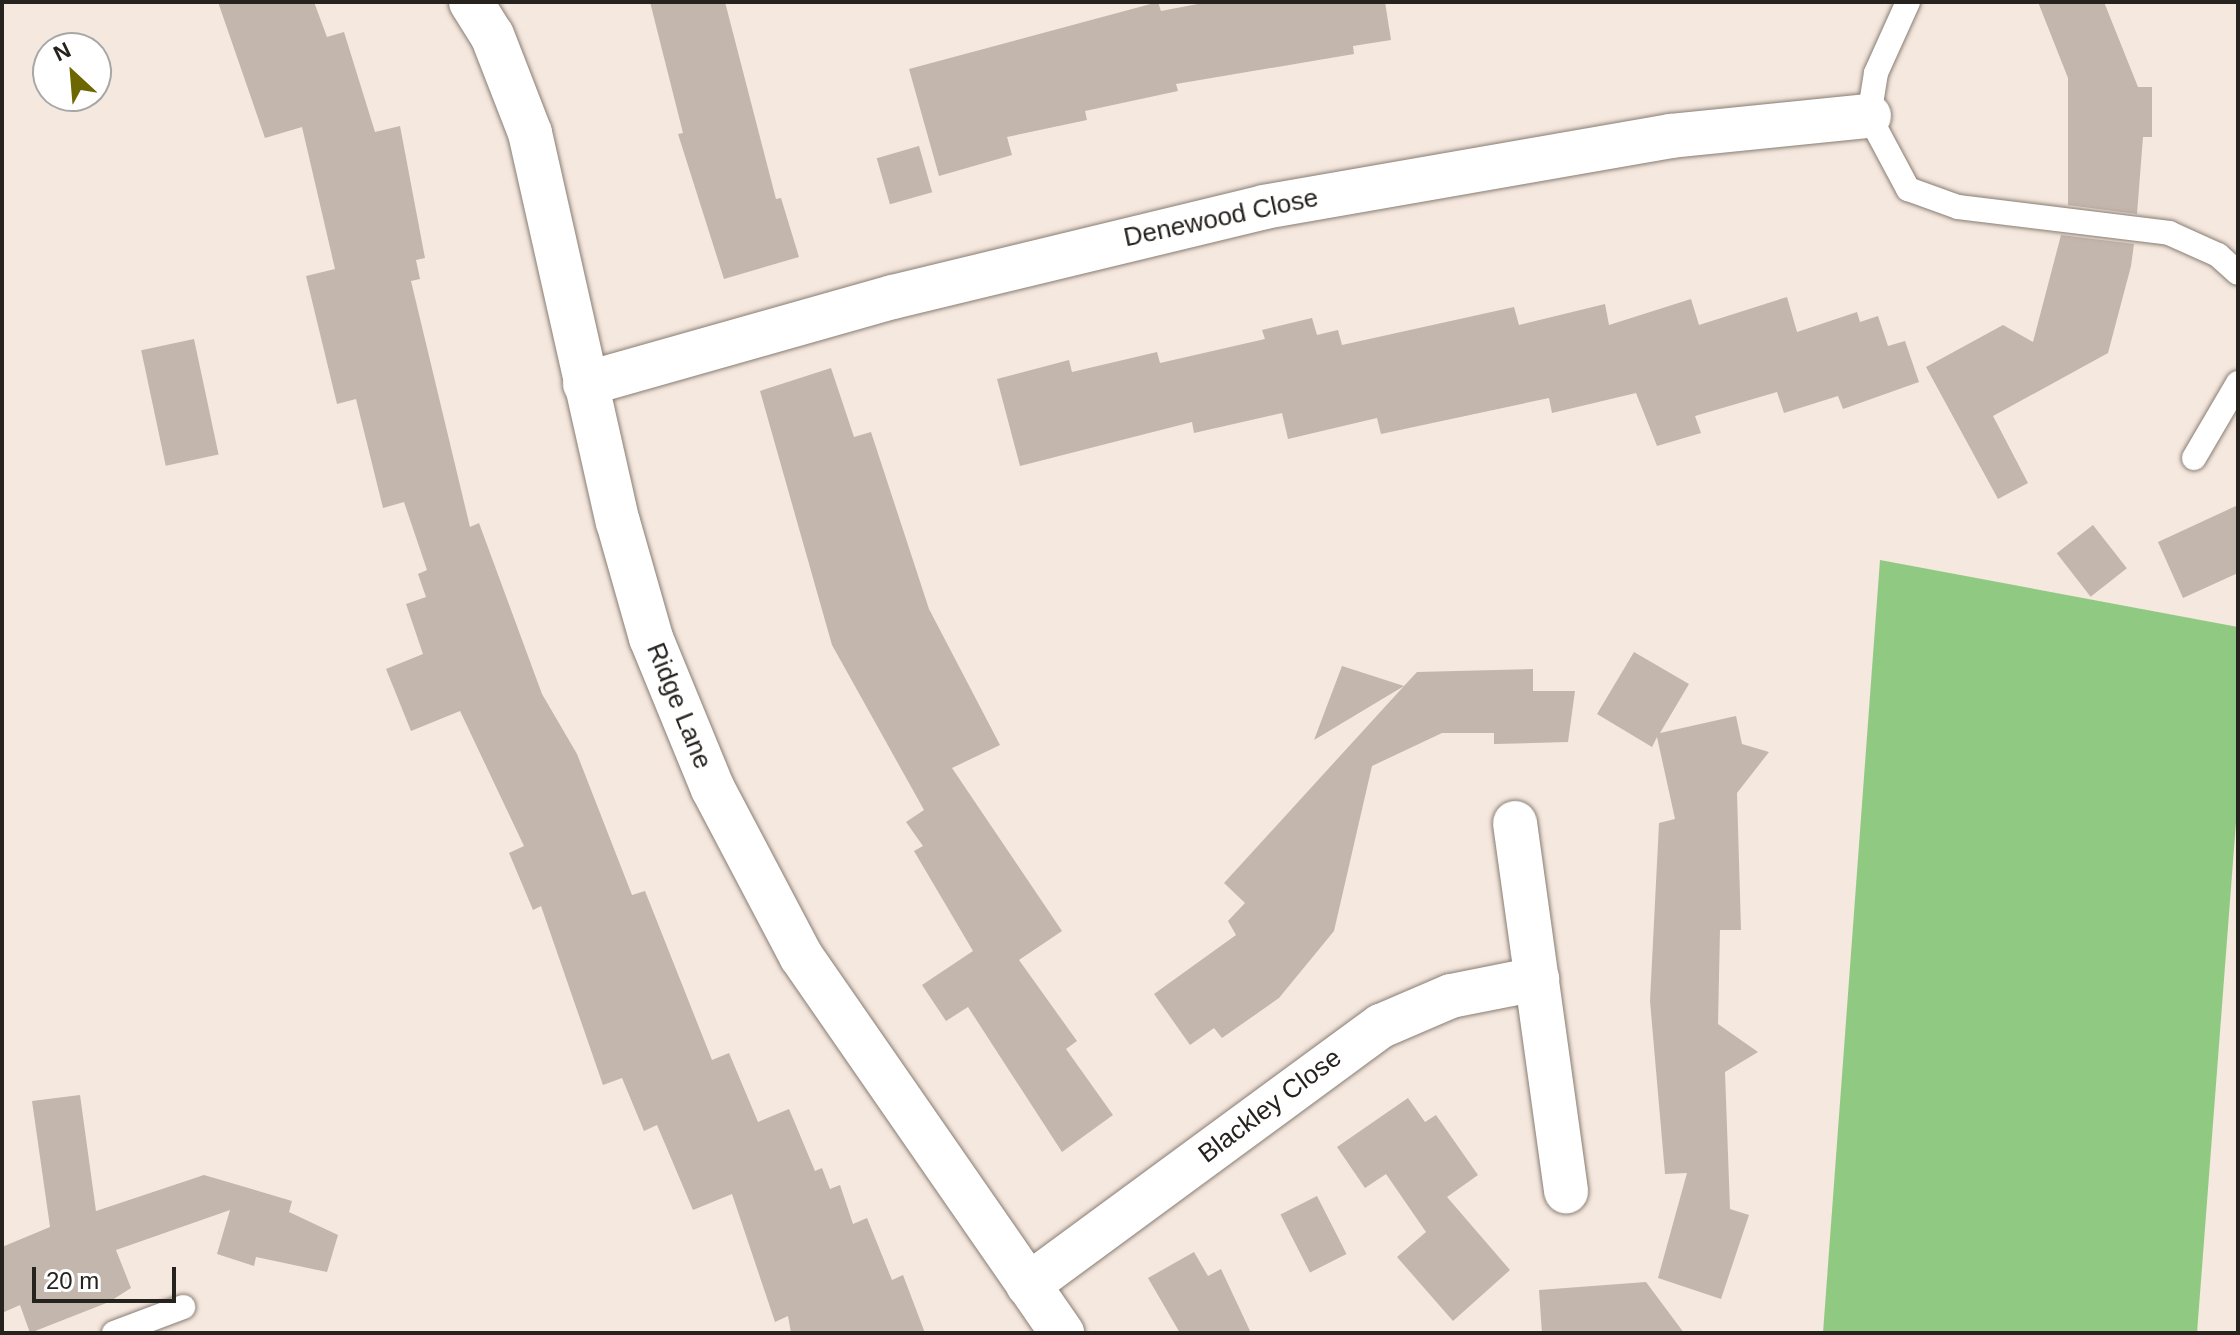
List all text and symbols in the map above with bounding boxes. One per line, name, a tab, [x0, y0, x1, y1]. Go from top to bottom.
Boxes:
north arrow	[32, 32, 112, 112]
text: N	[50, 37, 75, 66]
street label: Denewood Close	[1121, 182, 1321, 254]
street label: Ridge Lane	[640, 639, 718, 773]
street label: Blackley Close	[1193, 1042, 1347, 1170]
scale bar	[36, 1251, 180, 1301]
text: 20 m	[46, 1267, 99, 1294]

